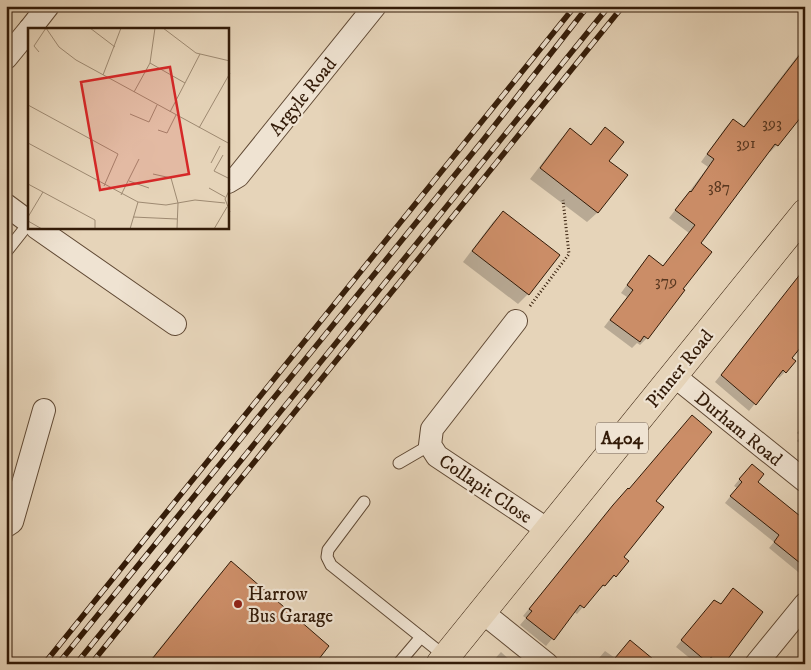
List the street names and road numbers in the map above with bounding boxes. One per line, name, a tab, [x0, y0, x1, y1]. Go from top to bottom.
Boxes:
street label: Argyle Road	[265, 53, 342, 141]
street label: Pinner Road	[642, 325, 719, 413]
street label: Durham Road	[690, 387, 787, 472]
road number: A404	[596, 422, 648, 453]
street label: Collapit Close	[434, 450, 536, 529]

